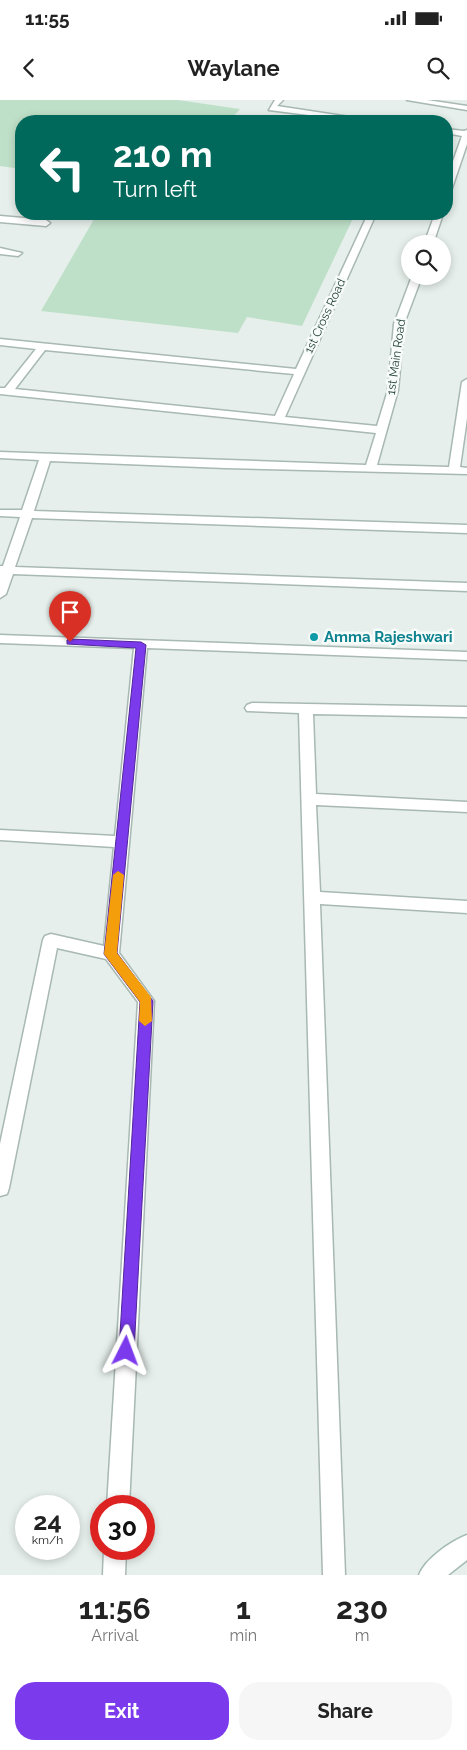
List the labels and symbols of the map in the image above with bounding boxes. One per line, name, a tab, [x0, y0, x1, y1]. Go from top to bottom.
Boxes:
street label: 1st Cross Road	[302, 276, 348, 356]
street label: 1st Main Road	[384, 318, 408, 396]
pin	[49, 591, 91, 642]
place label: Amma Rajeshwari	[324, 628, 453, 646]
marker: Amma Rajeshwari	[308, 631, 320, 643]
position arrow	[99, 1324, 151, 1376]
speed limit sign: 30	[90, 1495, 155, 1560]

